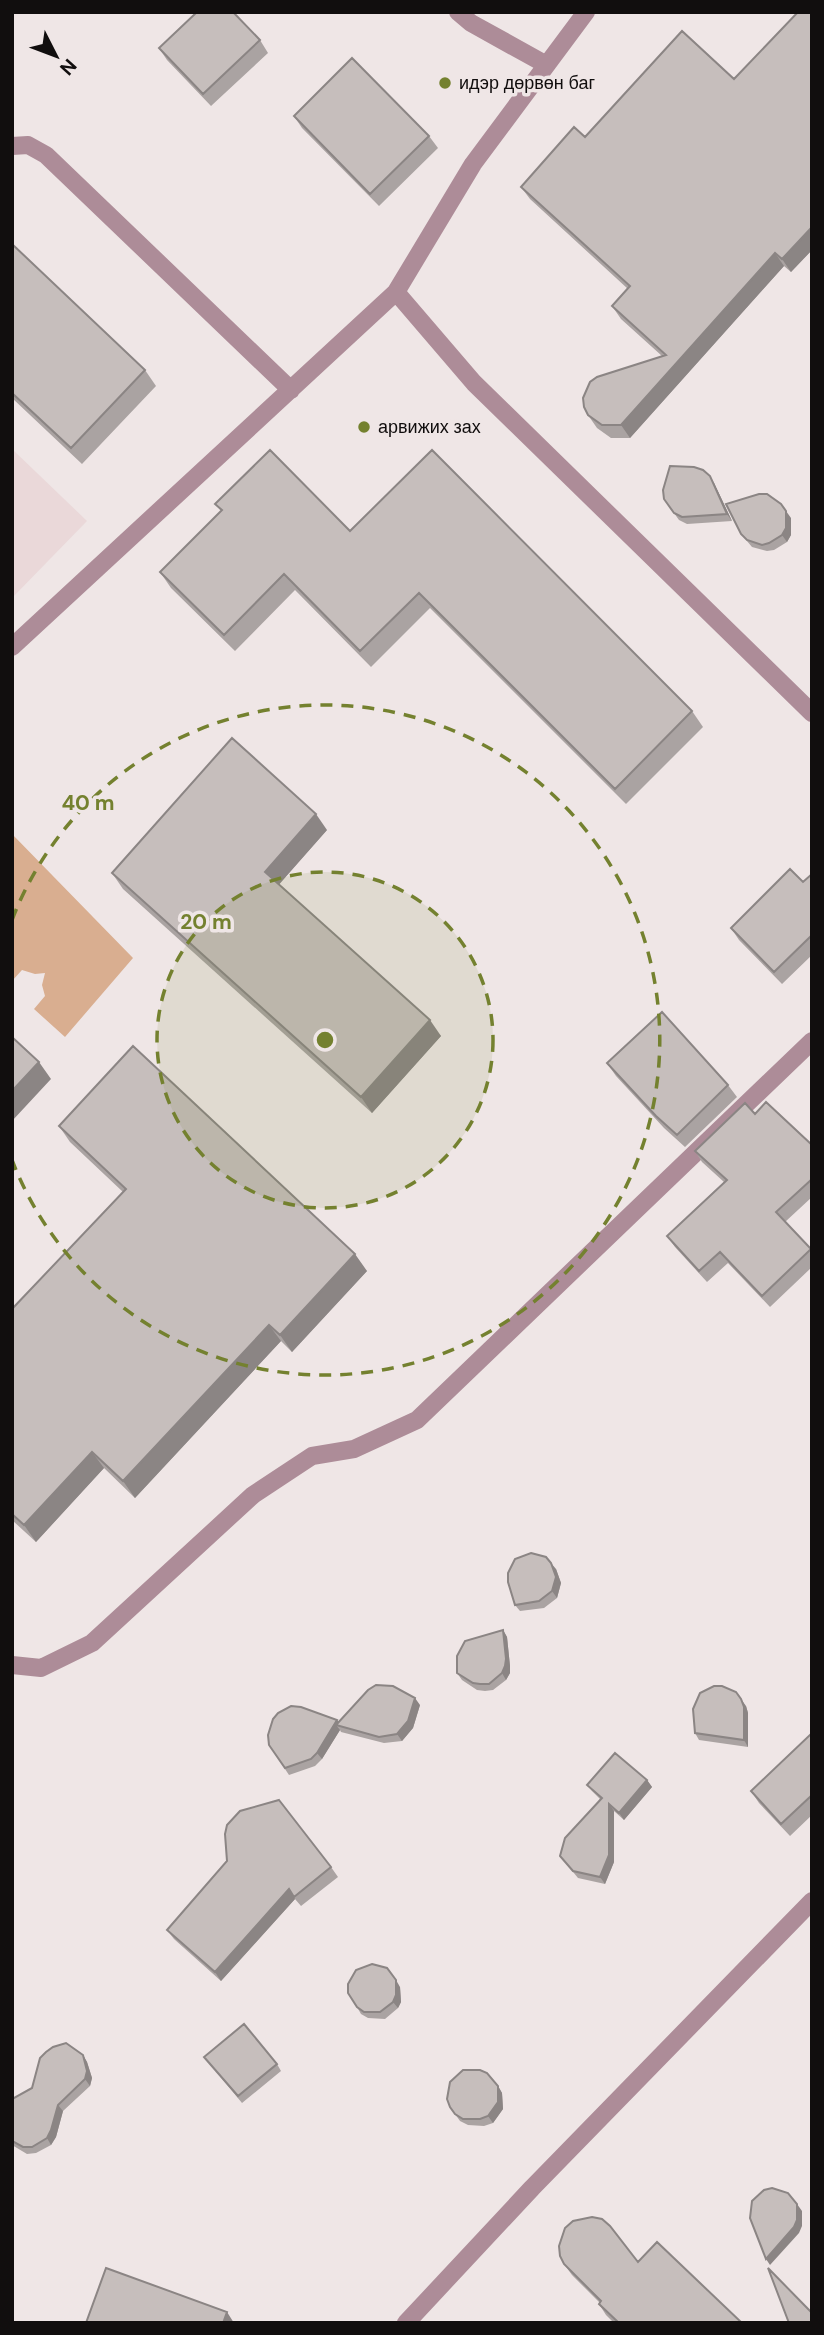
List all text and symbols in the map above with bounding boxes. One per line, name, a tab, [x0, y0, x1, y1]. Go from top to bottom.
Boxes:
north arrow	[21, 21, 91, 91]
text: N	[54, 54, 82, 81]
place label: идэр дөрвөн баг	[459, 71, 595, 95]
marker: идэр дөрвөн баг	[437, 75, 453, 91]
place label: арвижих зах	[378, 415, 481, 439]
marker: арвижих зах	[356, 419, 372, 435]
text: 40 m	[61, 789, 115, 817]
text: 20 m	[180, 908, 232, 936]
centre of rings	[313, 1028, 337, 1052]

